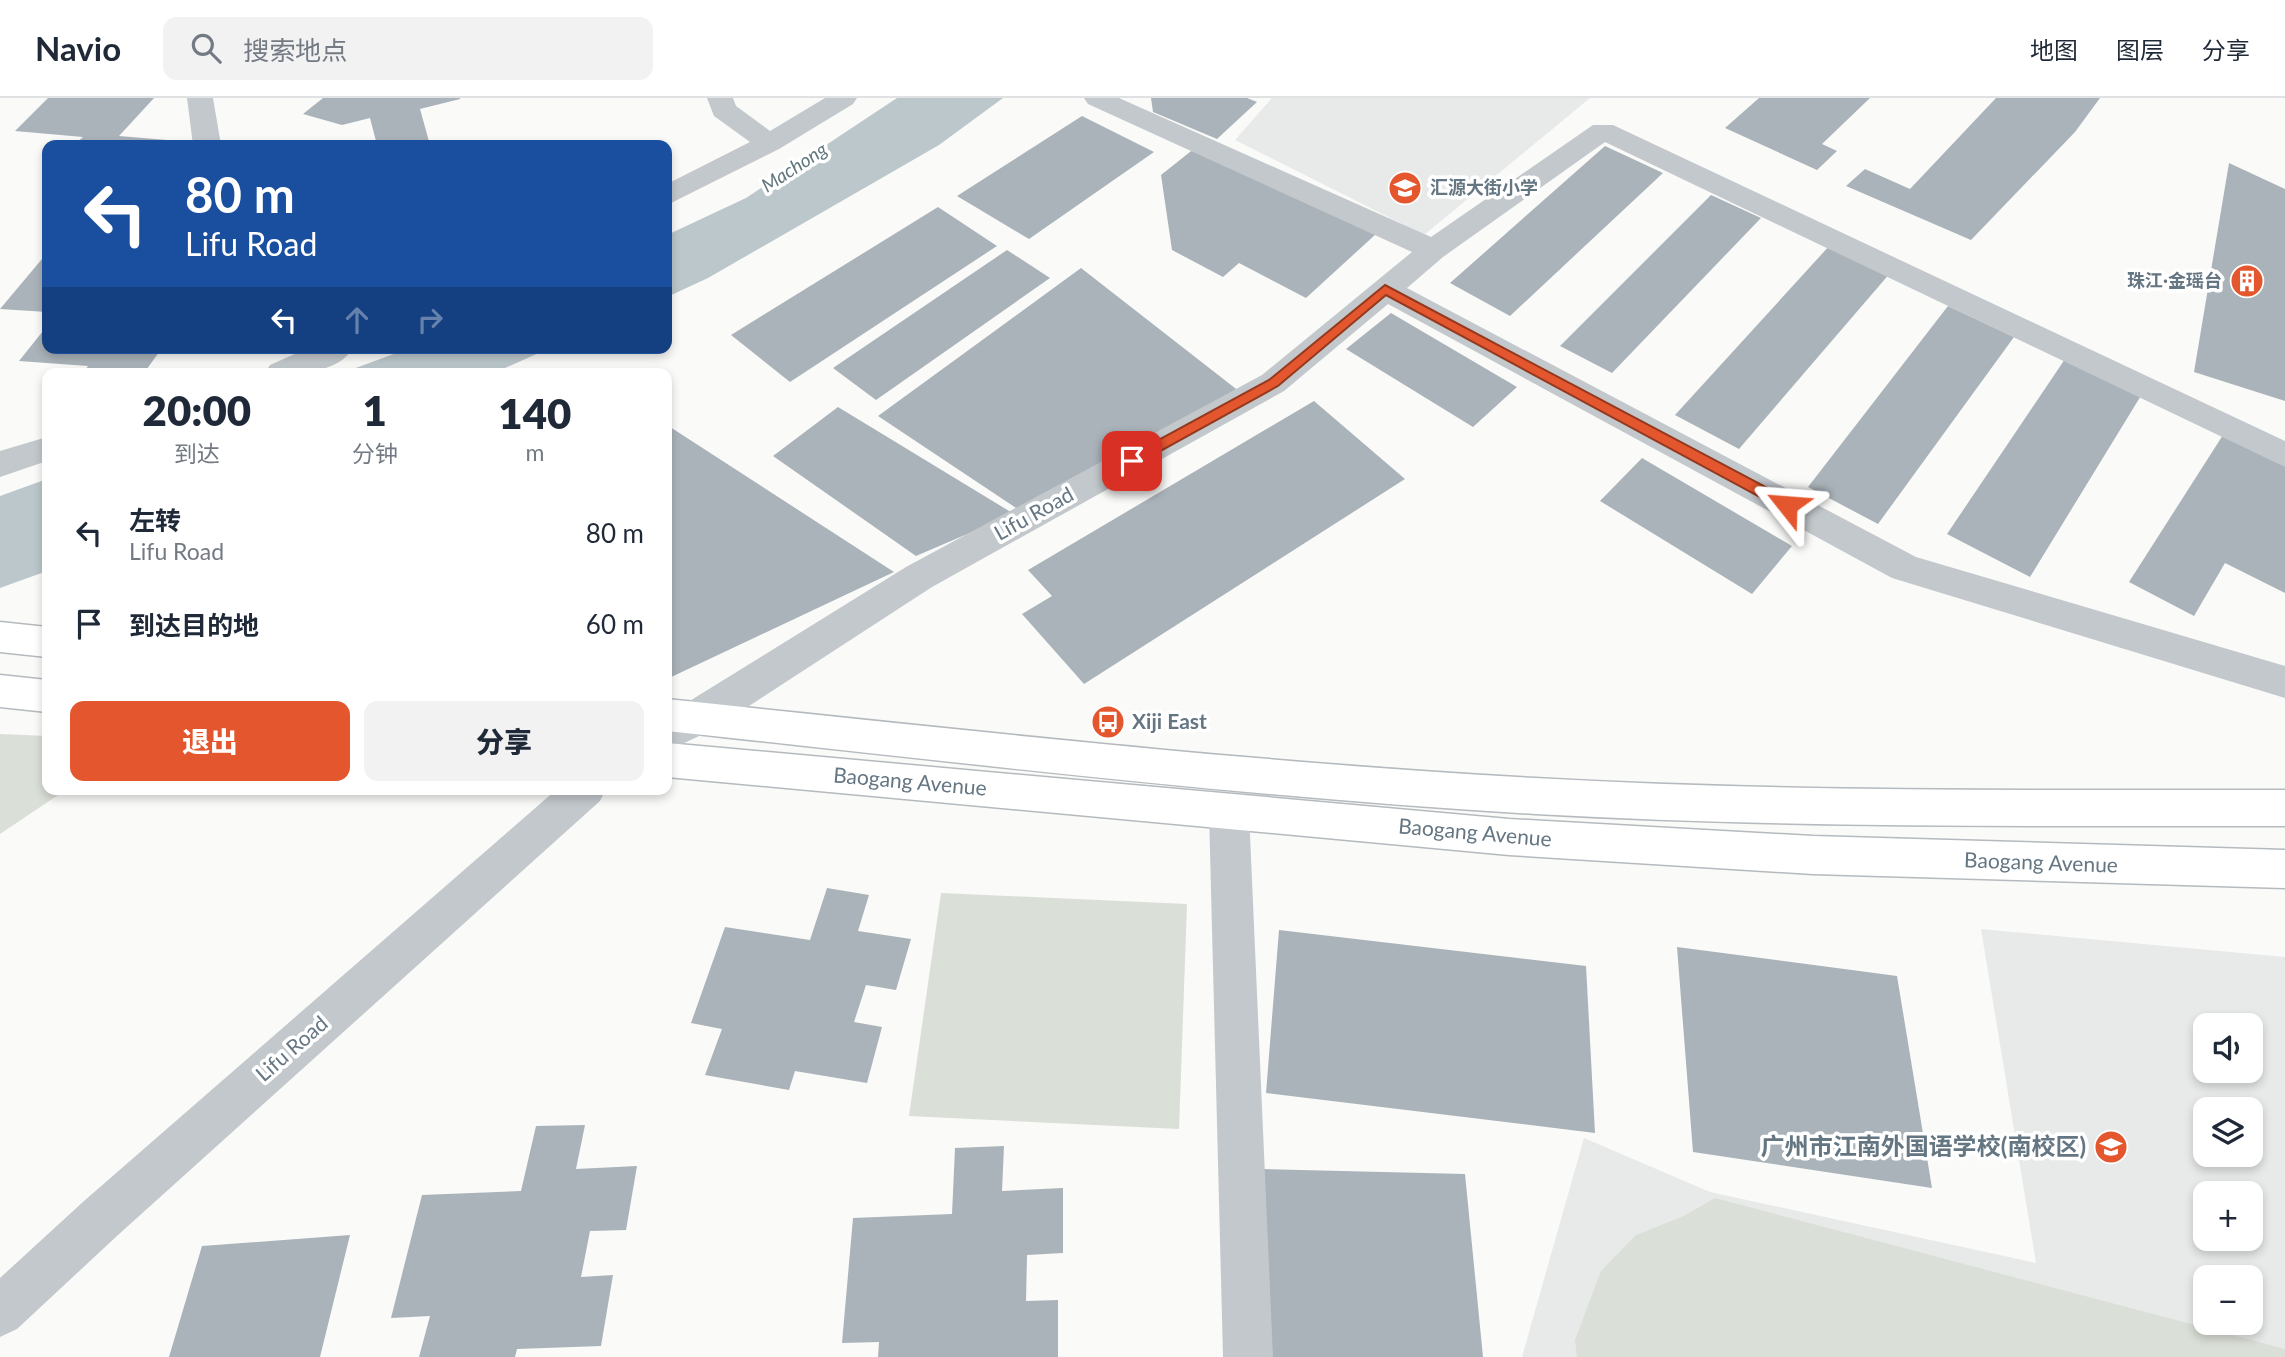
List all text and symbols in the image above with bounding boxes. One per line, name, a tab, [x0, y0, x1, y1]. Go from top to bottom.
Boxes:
search box	[163, 17, 653, 80]
text: Navio	[35, 28, 121, 68]
icon: search	[187, 29, 225, 67]
text: 搜索地点	[243, 34, 347, 66]
text: 地图	[2030, 35, 2078, 64]
text: 图层	[2116, 35, 2164, 64]
text: 分享	[2202, 35, 2250, 64]
water label: Machong	[757, 136, 832, 196]
text: 80 m	[185, 165, 295, 223]
icon: left	[70, 168, 161, 259]
school or university icon: 汇源大街小学	[1386, 169, 1424, 207]
place label: 汇源大街小学	[1430, 176, 1538, 198]
text: Lifu Road	[185, 224, 317, 263]
building icon: 珠江·金瑶台	[2228, 262, 2266, 300]
place label: 珠江·金瑶台	[2127, 269, 2222, 291]
icon: left	[265, 301, 303, 339]
icon: ahead	[338, 301, 376, 339]
icon: right	[411, 301, 449, 339]
text: 20:00	[143, 385, 251, 435]
text: 1	[363, 385, 387, 435]
text: 140	[498, 388, 571, 438]
pin	[1102, 431, 1162, 491]
text: m	[525, 438, 544, 466]
text: 到达	[174, 439, 220, 467]
text: 分钟	[352, 439, 398, 467]
icon: arrive	[1113, 442, 1151, 480]
position arrow	[1750, 468, 1824, 542]
street label: Lifu Road	[989, 481, 1077, 545]
text: 左转	[129, 504, 181, 536]
icon: left	[70, 514, 108, 552]
text: 80 m	[586, 517, 644, 549]
text: Lifu Road	[129, 537, 224, 565]
icon: arrive	[70, 605, 108, 643]
text: 60 m	[586, 608, 644, 640]
text: 到达目的地	[129, 609, 259, 641]
button: 退出	[70, 701, 350, 781]
button: 分享	[364, 701, 644, 781]
bus stop icon: Xiji East	[1089, 703, 1127, 741]
place label: Xiji East	[1132, 708, 1207, 733]
street label: Baogang Avenue	[832, 761, 988, 800]
street label: Baogang Avenue	[1397, 812, 1553, 851]
street label: Baogang Avenue	[1964, 846, 2118, 877]
street label: Lifu Road	[250, 1010, 332, 1086]
map controls	[2193, 1013, 2263, 1335]
button: sound	[2193, 1013, 2263, 1083]
button: layers	[2193, 1097, 2263, 1167]
school or university icon: 广州市江南外国语学校(南校区)	[2092, 1128, 2130, 1166]
place label: 广州市江南外国语学校(南校区)	[1761, 1131, 2086, 1160]
button: +	[2193, 1181, 2263, 1251]
button: −	[2193, 1265, 2263, 1335]

